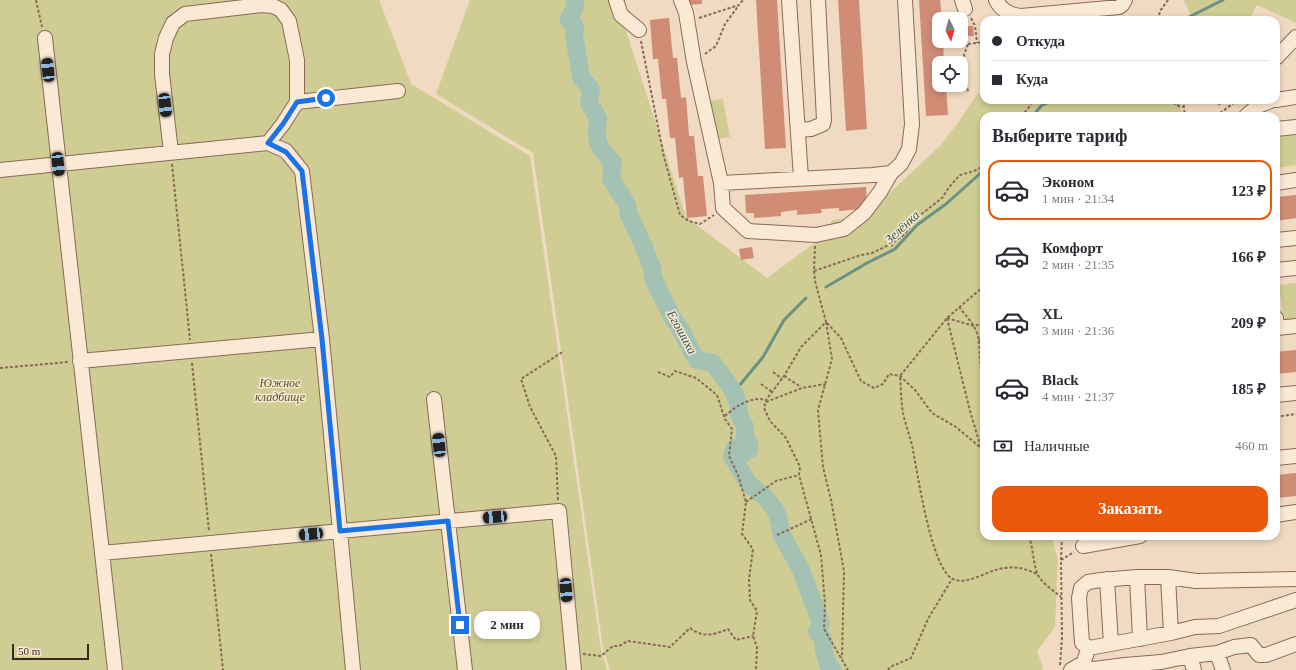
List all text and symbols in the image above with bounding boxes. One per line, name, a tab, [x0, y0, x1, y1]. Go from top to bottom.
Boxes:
north arrow	[932, 12, 968, 48]
map controls	[932, 12, 968, 92]
text: Откуда	[1016, 33, 1065, 49]
button: locate	[932, 56, 968, 92]
car	[41, 57, 55, 83]
text: Куда	[1016, 71, 1048, 87]
route start	[317, 89, 335, 107]
car	[158, 92, 172, 118]
text: Выберите тариф	[992, 126, 1127, 146]
car	[51, 151, 65, 177]
icon: car	[994, 172, 1030, 208]
text: Эконом	[1042, 174, 1094, 190]
text: 123 ₽	[1231, 183, 1266, 199]
text: 1 мин · 21:34	[1042, 191, 1114, 206]
water label: Зелёнка	[882, 207, 923, 247]
icon: car	[994, 238, 1030, 274]
text: Комфорт	[1042, 240, 1103, 256]
text: 166 ₽	[1231, 249, 1266, 265]
text: 2 мин · 21:35	[1042, 257, 1114, 272]
icon: car	[994, 304, 1030, 340]
text: XL	[1042, 306, 1063, 322]
water label: Егошиха	[663, 307, 700, 357]
text: 209 ₽	[1231, 315, 1266, 331]
text: 3 мин · 21:36	[1042, 323, 1114, 338]
icon: car	[994, 370, 1030, 406]
text: Black	[1042, 372, 1079, 388]
park label: Южное кладбище	[255, 376, 306, 404]
text: 185 ₽	[1231, 381, 1266, 397]
text: 4 мин · 21:37	[1042, 389, 1114, 404]
car	[432, 432, 446, 458]
icon: cash	[992, 435, 1014, 457]
text: Наличные	[1024, 438, 1089, 454]
text: 460 m	[1235, 438, 1268, 453]
button: Заказать	[992, 486, 1268, 532]
car	[483, 510, 507, 524]
car	[299, 527, 323, 541]
car	[559, 578, 573, 602]
callout: 2 мин	[474, 611, 540, 639]
route end	[451, 616, 469, 634]
text: 2 мин	[490, 617, 524, 632]
scale bar	[12, 642, 89, 661]
text: 50 m	[18, 645, 40, 657]

